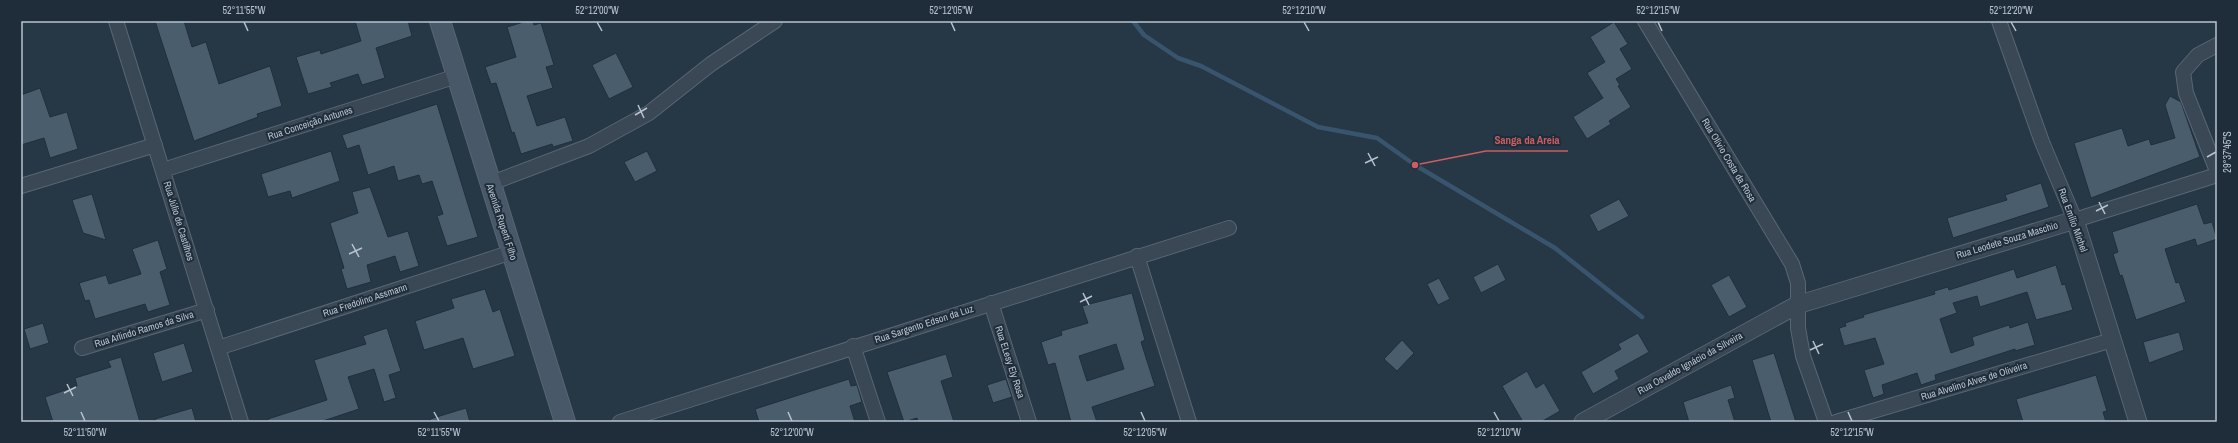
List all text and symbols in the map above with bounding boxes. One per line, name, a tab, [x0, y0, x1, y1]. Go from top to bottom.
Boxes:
text: 52°11'55"W	[223, 4, 266, 17]
text: 52°12'00"W	[575, 4, 619, 17]
text: 52°12'05"W	[929, 4, 973, 17]
text: 52°12'10"W	[1282, 4, 1326, 17]
text: 52°12'15"W	[1636, 4, 1680, 17]
text: 52°12'20"W	[1989, 4, 2033, 17]
street label: Rua Conceição Antunes	[266, 103, 354, 143]
street label: Rua Olívio Costa da Rosa	[1699, 116, 1759, 205]
callout: Sanga da Areia	[1486, 128, 1568, 151]
text: 29°37'45"S	[2221, 131, 2234, 173]
text: Sanga da Areia	[1495, 133, 1559, 147]
street label: Rua Júlio de Castilhos	[161, 180, 197, 262]
street label: Avenida Ruperti Filho	[483, 181, 521, 262]
street label: Rua Emílio Michel	[2055, 186, 2091, 254]
street label: Rua Leodete Souza Maschio	[1955, 218, 2060, 262]
street label: Rua Fredolino Assmann	[321, 280, 409, 320]
street label: Rua Sargento Edson da Luz	[873, 302, 975, 346]
street label: Rua Arlindo Ramos da Silva	[93, 308, 196, 350]
street label: Rua ELesy Ely Rosa	[992, 324, 1028, 400]
street label: Rua Osvaldo Ignácio da Silveira	[1635, 328, 1745, 397]
street label: Rua Alvelino Alves de Oliveira	[1919, 359, 2029, 403]
text: 52°11'50"W	[64, 426, 107, 439]
text: 52°11'55"W	[418, 426, 461, 439]
text: 52°12'00"W	[770, 426, 814, 439]
text: 52°12'05"W	[1123, 426, 1167, 439]
text: 52°12'10"W	[1477, 426, 1521, 439]
text: 52°12'15"W	[1830, 426, 1874, 439]

